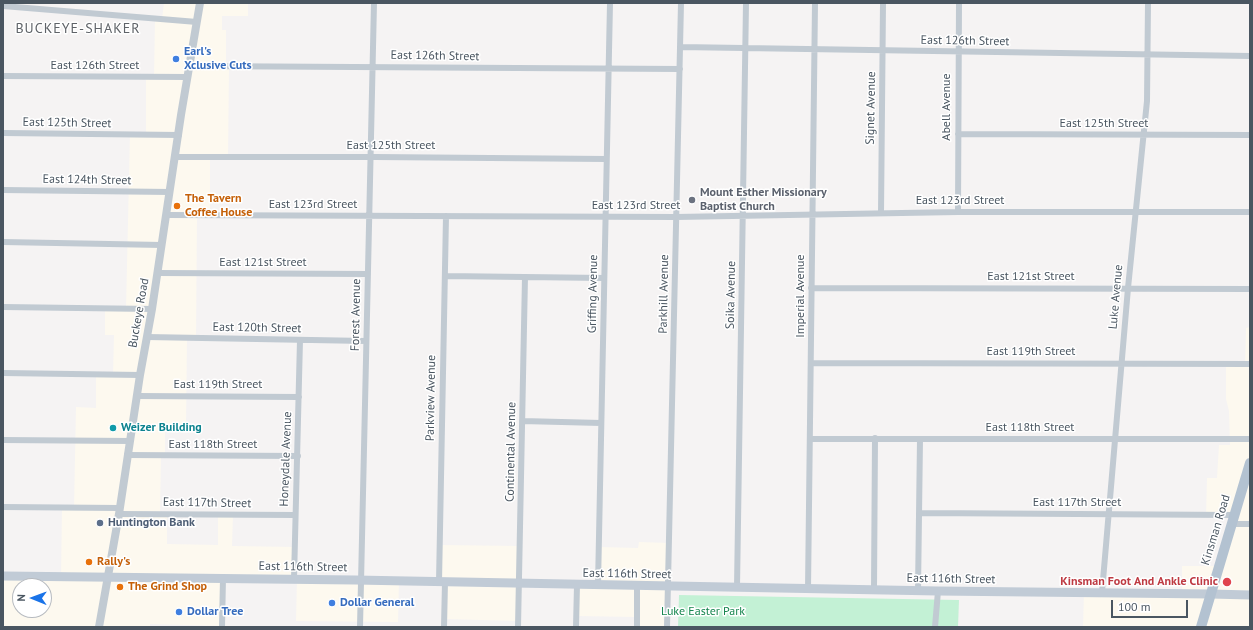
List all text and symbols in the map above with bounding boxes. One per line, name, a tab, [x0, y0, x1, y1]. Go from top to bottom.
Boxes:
district label: BUCKEYE-SHAKER	[15, 21, 141, 37]
street label: East 126th Street	[920, 33, 1010, 49]
place label: Earl's Xclusive Cuts	[184, 45, 252, 73]
street label: East 126th Street	[390, 48, 480, 64]
marker: Earl's Xclusive Cuts	[171, 54, 181, 64]
street label: East 126th Street	[51, 59, 139, 73]
street label: Signet Avenue	[863, 71, 879, 145]
street label: Abell Avenue	[940, 73, 954, 141]
street label: East 125th Street	[22, 115, 112, 131]
street label: East 125th Street	[1060, 117, 1148, 131]
street label: East 125th Street	[347, 139, 435, 153]
street label: East 124th Street	[42, 172, 132, 188]
place label: Mount Esther Missionary Baptist Church	[700, 186, 827, 214]
place label: The Tavern Coffee House	[185, 192, 252, 220]
street label: East 123rd Street	[916, 194, 1004, 208]
marker: Mount Esther Missionary Baptist Church	[687, 195, 697, 205]
street label: East 123rd Street	[269, 198, 357, 212]
street label: East 123rd Street	[592, 199, 680, 213]
marker: The Tavern Coffee House	[172, 201, 182, 211]
street label: Parkhill Avenue	[656, 254, 672, 334]
street label: Imperial Avenue	[794, 254, 808, 338]
street label: Griffing Avenue	[585, 255, 601, 333]
street label: East 121st Street	[219, 256, 307, 270]
street label: Soika Avenue	[723, 261, 739, 329]
street label: Luke Avenue	[1106, 264, 1126, 330]
street label: East 121st Street	[987, 270, 1075, 284]
street label: Buckeye Road	[126, 277, 152, 349]
street label: Forest Avenue	[348, 279, 364, 351]
street label: East 120th Street	[212, 320, 302, 336]
street label: East 119th Street	[987, 345, 1075, 359]
street label: Parkview Avenue	[423, 355, 439, 441]
street label: East 119th Street	[174, 378, 262, 392]
street label: Continental Avenue	[503, 402, 519, 502]
street label: Honeydale Avenue	[277, 411, 295, 507]
place label: Weizer Building	[121, 421, 202, 435]
street label: East 118th Street	[986, 421, 1074, 435]
marker: Weizer Building	[108, 423, 118, 433]
street label: East 118th Street	[169, 438, 257, 452]
street label: Kinsman Road	[1198, 493, 1234, 567]
street label: East 117th Street	[163, 495, 251, 511]
street label: East 117th Street	[1033, 496, 1121, 510]
place label: Huntington Bank	[108, 516, 195, 530]
marker: Huntington Bank	[95, 518, 105, 528]
place label: Rally's	[97, 555, 130, 569]
marker: Rally's	[84, 557, 94, 567]
street label: East 116th Street	[258, 559, 348, 575]
street label: East 116th Street	[582, 566, 672, 582]
street label: East 116th Street	[906, 571, 996, 587]
place label: Kinsman Foot And Ankle Clinic	[1060, 575, 1218, 589]
marker: Kinsman Foot And Ankle Clinic	[1221, 576, 1233, 588]
north arrow	[12, 578, 52, 618]
place label: The Grind Shop	[128, 580, 207, 594]
marker: The Grind Shop	[115, 582, 125, 592]
scale bar	[1113, 592, 1190, 618]
text: N	[14, 594, 28, 602]
place label: Dollar General	[340, 596, 414, 610]
marker: Dollar General	[327, 598, 337, 608]
text: 100 m	[1118, 599, 1151, 614]
place label: Dollar Tree	[187, 605, 243, 619]
park label: Luke Easter Park	[661, 605, 745, 619]
marker: Dollar Tree	[174, 607, 184, 617]

